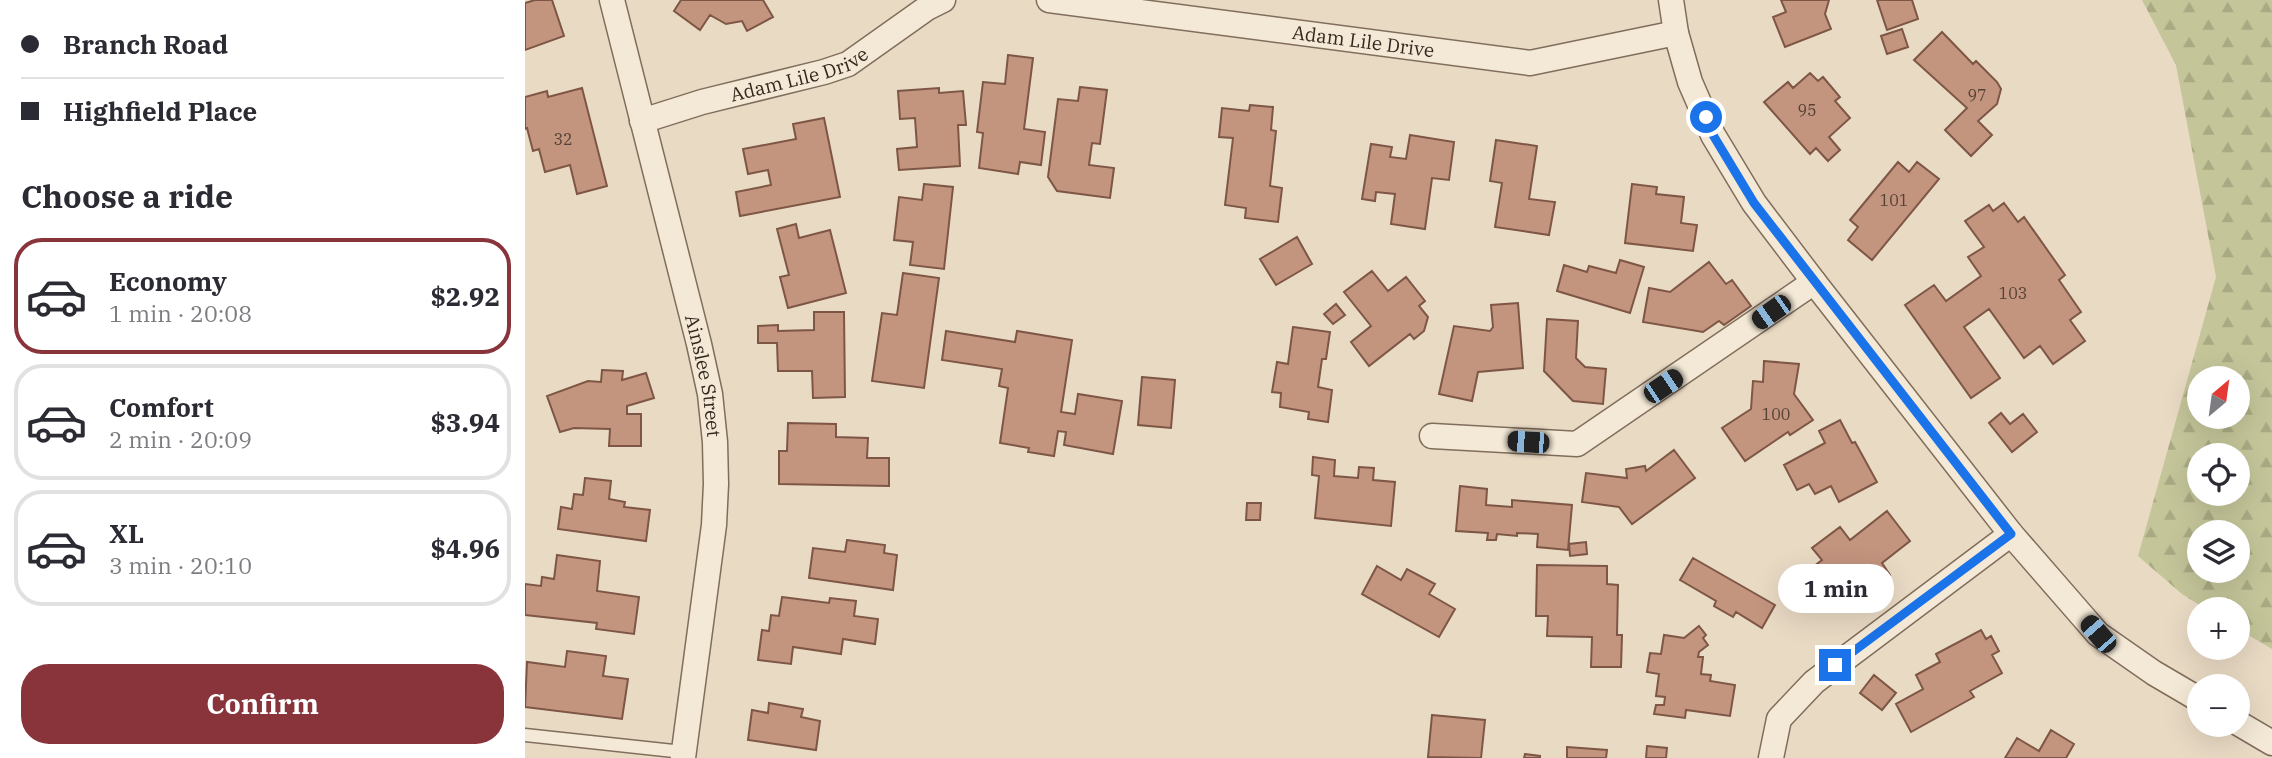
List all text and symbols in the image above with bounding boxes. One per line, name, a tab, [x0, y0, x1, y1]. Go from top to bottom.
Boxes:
street label: Adam Lile Drive	[1291, 20, 1436, 62]
text: Branch Road	[63, 27, 228, 61]
street label: Adam Lile Drive	[728, 42, 873, 107]
house number: 97	[1967, 85, 1987, 105]
text: Highfield Place	[63, 94, 257, 128]
house number: 95	[1797, 100, 1817, 120]
route start	[1690, 101, 1722, 133]
house number: 32	[553, 129, 573, 149]
text: Choose a ride	[21, 175, 233, 217]
house number: 101	[1880, 190, 1908, 210]
text: Economy	[109, 264, 227, 298]
icon: car	[25, 265, 88, 328]
text: $2.92	[430, 279, 500, 313]
house number: 103	[1999, 283, 2027, 303]
car	[1748, 291, 1795, 333]
text: 1 min · 20:08	[109, 298, 252, 328]
street label: Ainslee Street	[680, 312, 726, 438]
car	[1640, 366, 1687, 406]
north arrow	[2187, 366, 2251, 429]
map controls	[2187, 366, 2250, 737]
text: Comfort	[109, 390, 214, 424]
icon: car	[25, 391, 88, 454]
house number: 100	[1762, 404, 1790, 424]
text: $3.94	[430, 405, 500, 439]
text: 2 min · 20:09	[109, 424, 252, 454]
car	[1507, 430, 1550, 454]
button: locate	[2187, 443, 2250, 506]
text: XL	[109, 516, 144, 550]
icon: car	[25, 517, 88, 580]
button: layers	[2187, 520, 2250, 583]
text: $4.96	[430, 531, 500, 565]
text: 3 min · 20:10	[109, 550, 252, 580]
callout: 1 min	[1777, 564, 1893, 612]
text: 1 min	[1804, 573, 1868, 603]
button: +	[2187, 597, 2250, 660]
car	[2077, 611, 2120, 657]
route end	[1819, 649, 1851, 681]
button: Confirm	[21, 664, 504, 744]
button: −	[2187, 674, 2250, 737]

